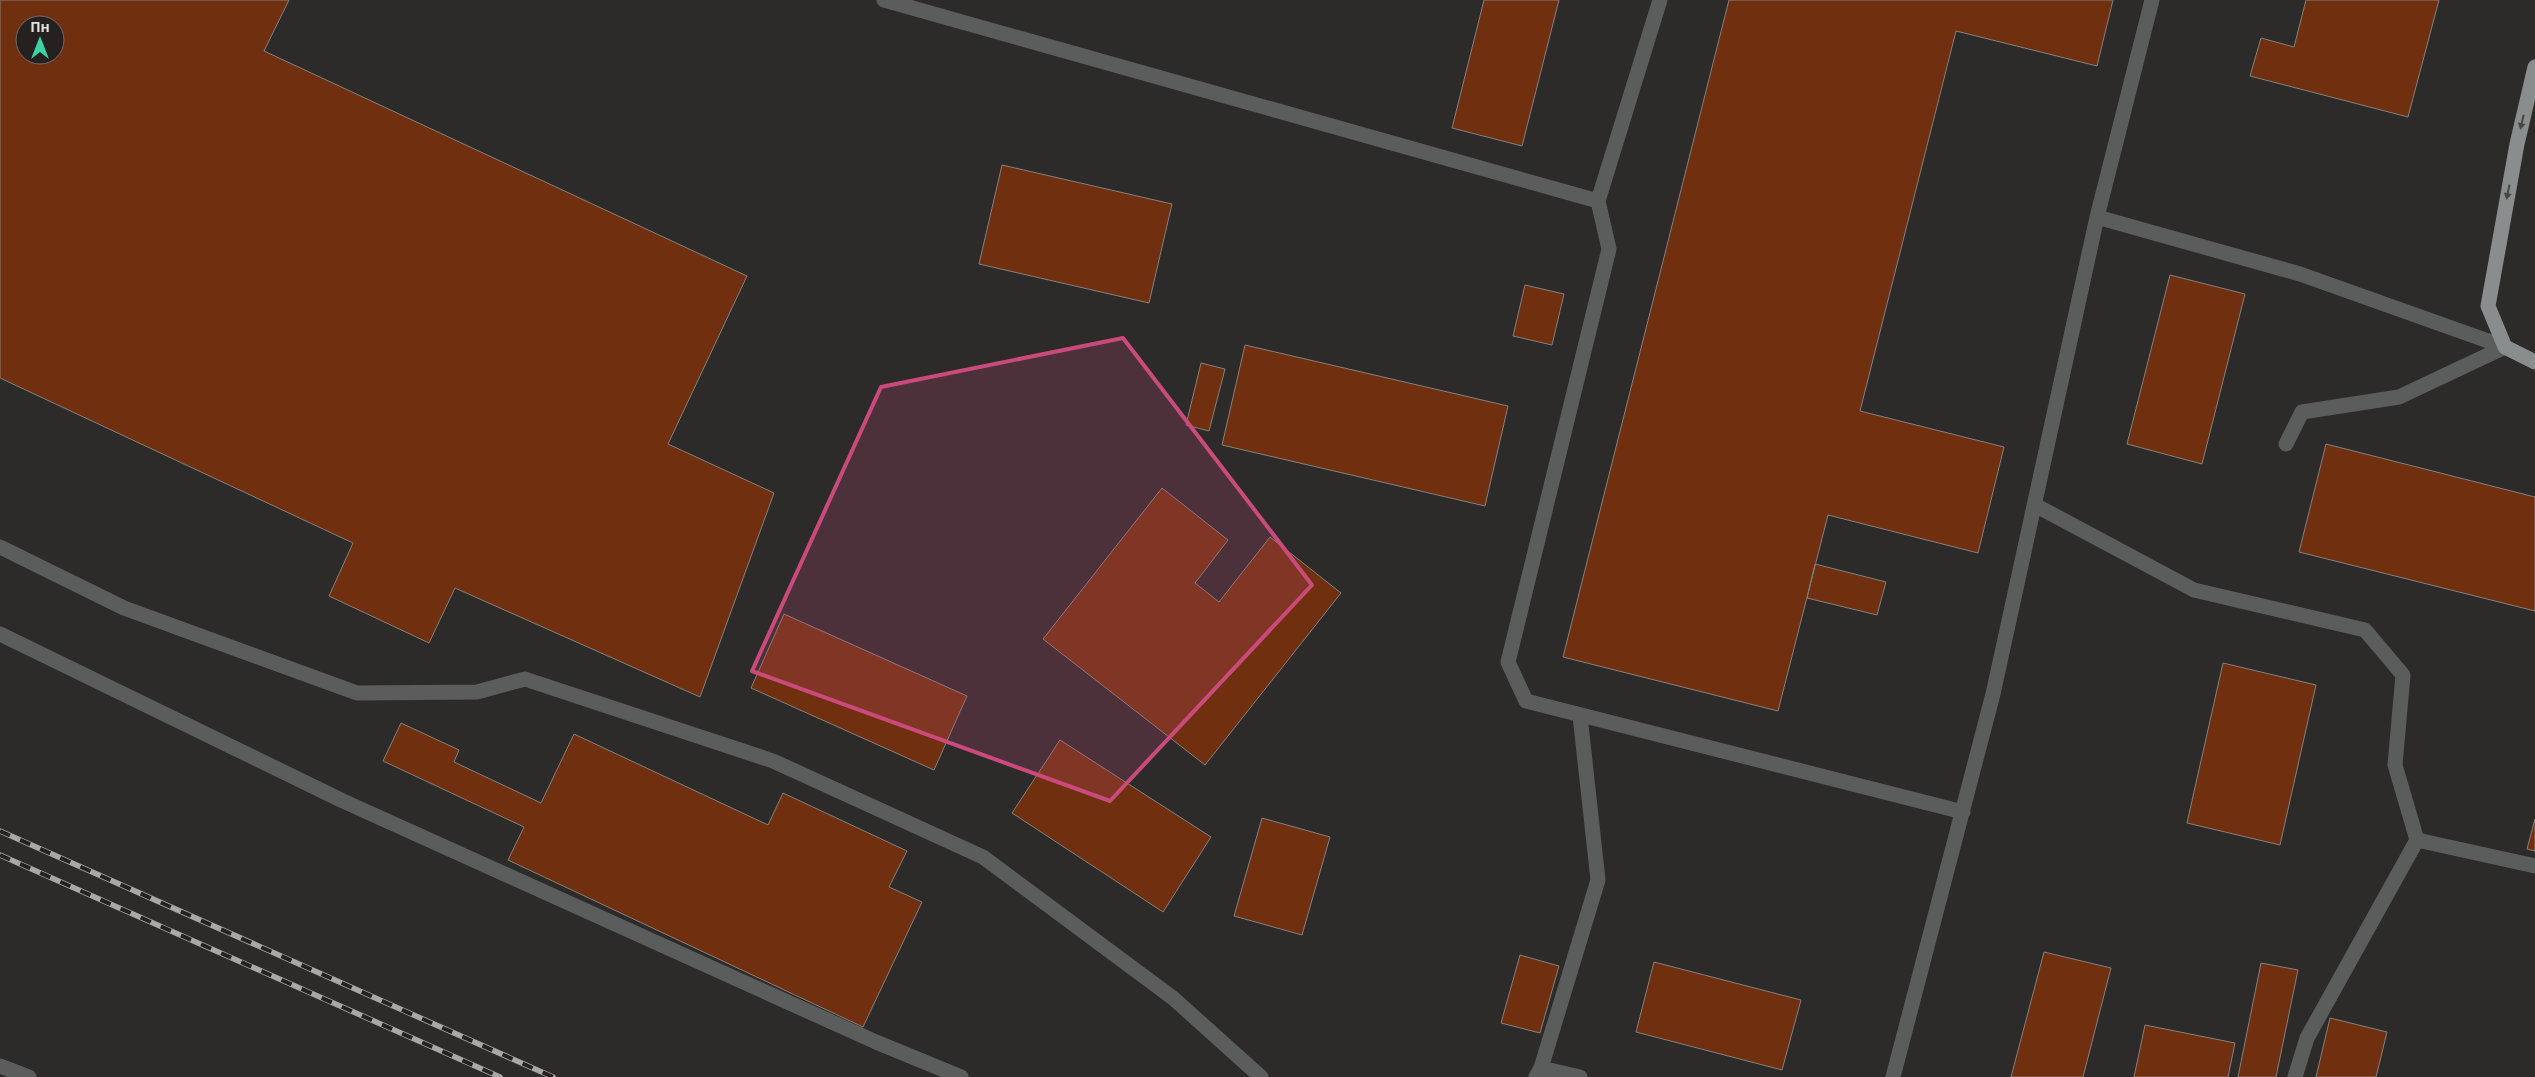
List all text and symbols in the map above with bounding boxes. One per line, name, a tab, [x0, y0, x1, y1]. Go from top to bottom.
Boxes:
north arrow	[15, 15, 65, 65]
text: Пн	[30, 17, 50, 36]
one-way arrow	[2518, 115, 2526, 130]
one-way arrow	[2504, 184, 2512, 199]

